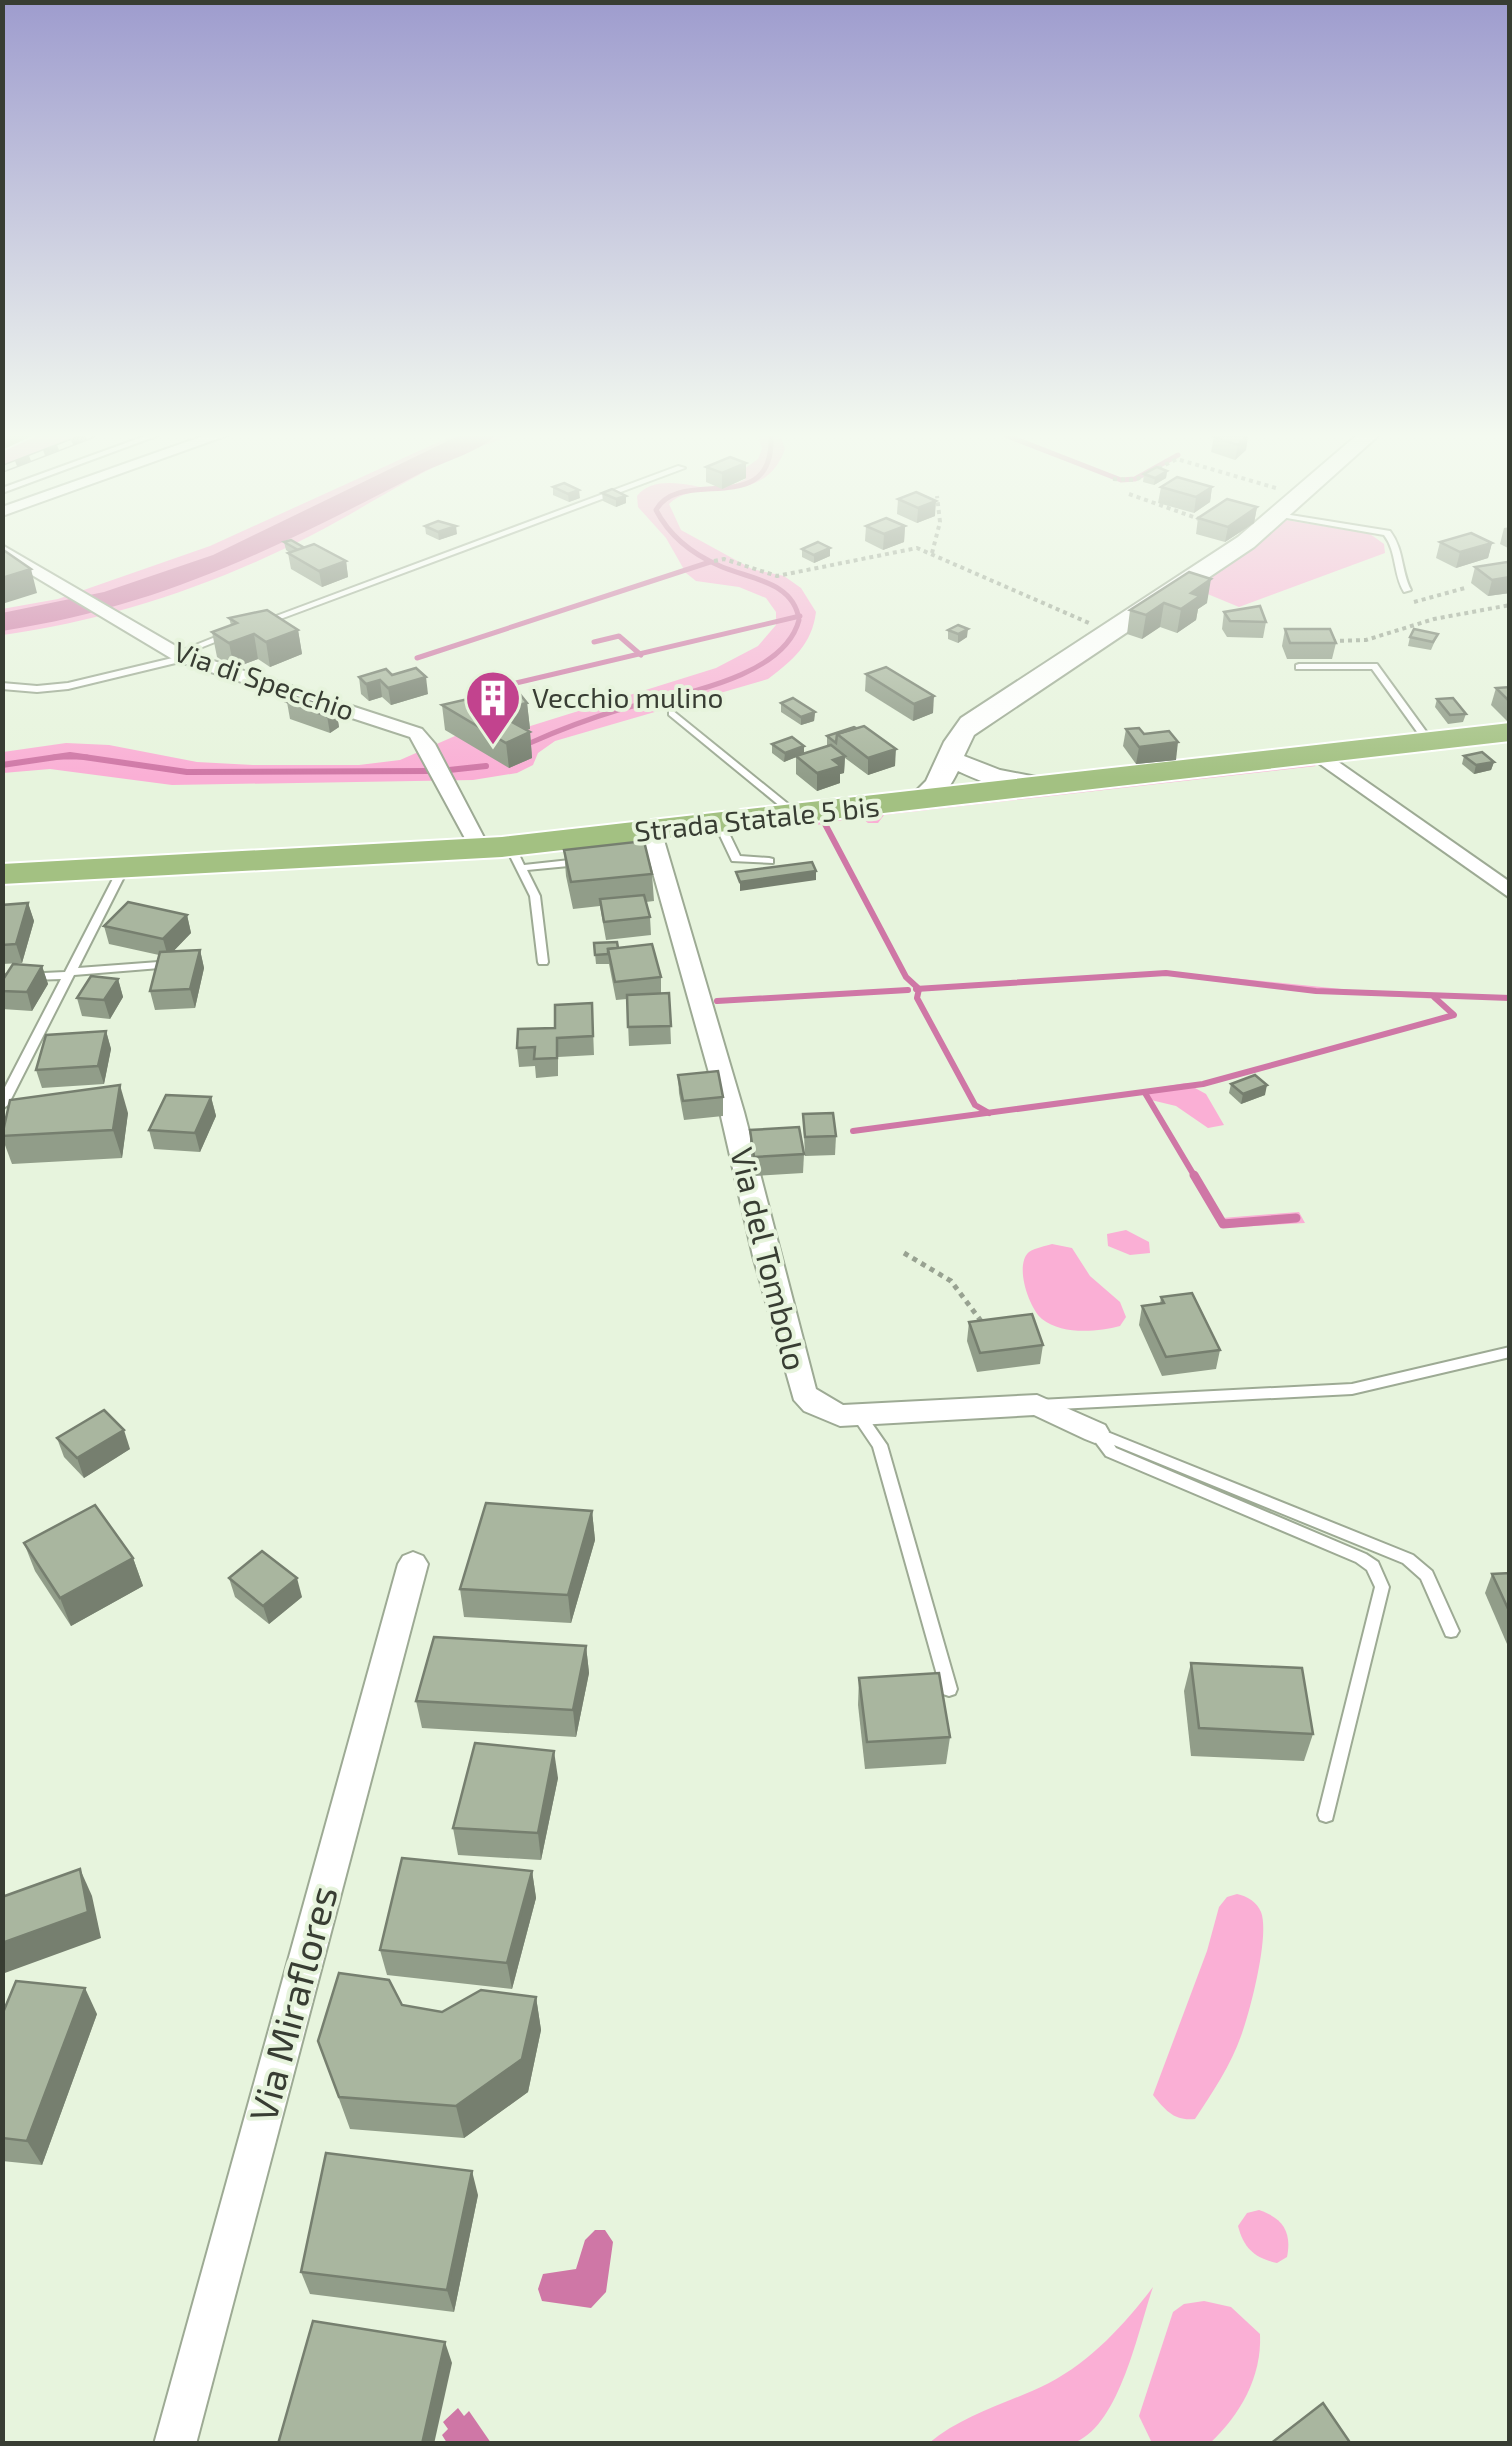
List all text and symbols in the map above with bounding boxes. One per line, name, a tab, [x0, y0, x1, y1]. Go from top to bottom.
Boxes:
street label: Via di Specchio	[170, 633, 359, 727]
building icon: Vecchio mulino	[463, 668, 523, 747]
place label: Vecchio mulino	[532, 680, 723, 714]
street label: Strada Statale 5 bis	[633, 788, 881, 848]
street label: Via del Tombolo	[724, 1143, 816, 1374]
street label: Via Miraflores	[239, 1881, 346, 2126]

